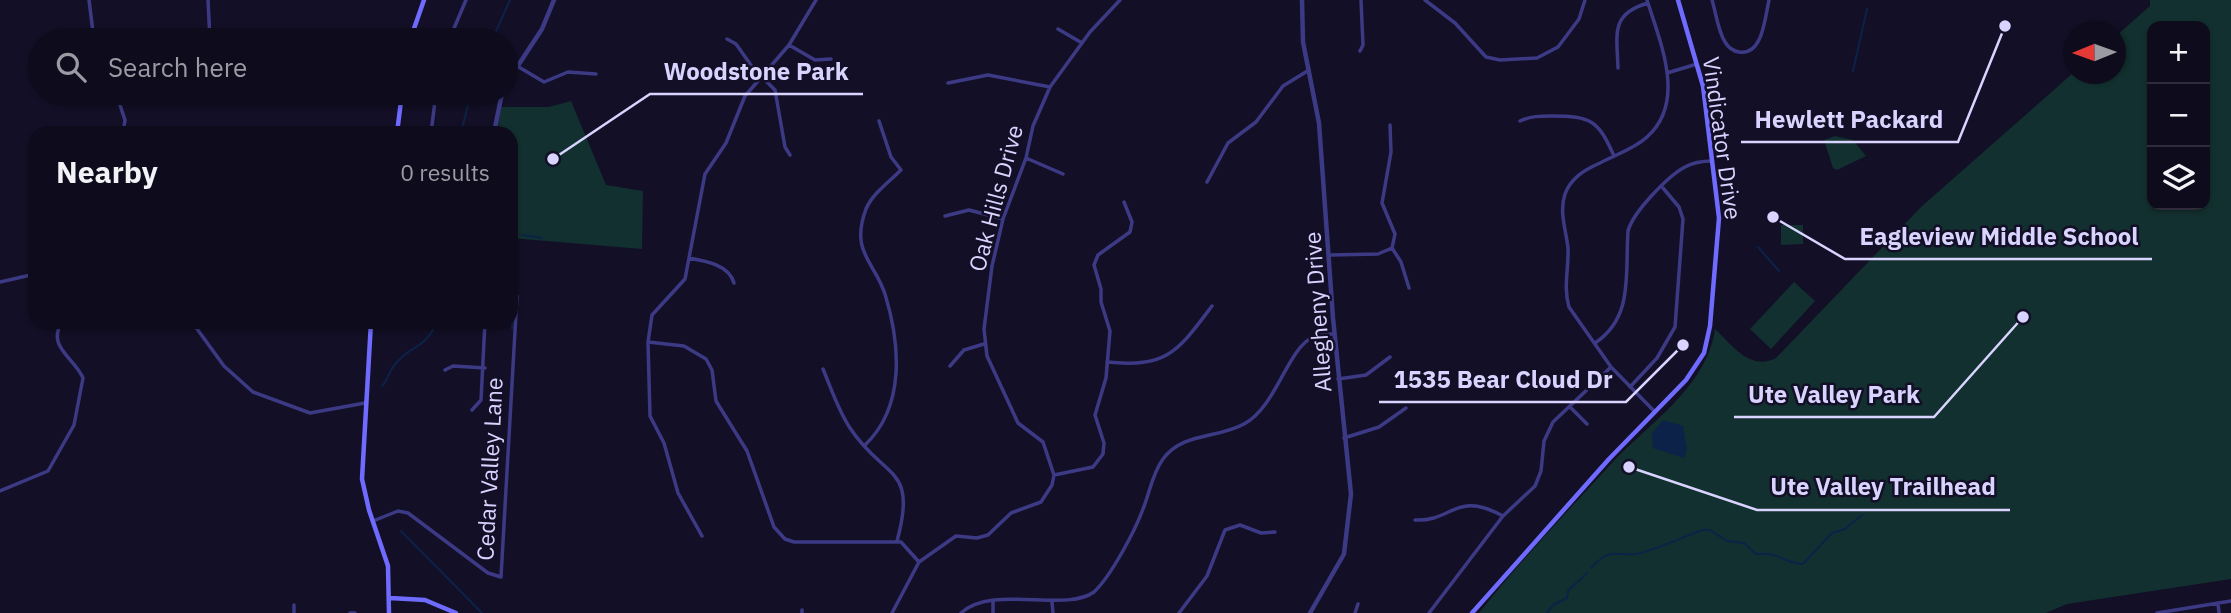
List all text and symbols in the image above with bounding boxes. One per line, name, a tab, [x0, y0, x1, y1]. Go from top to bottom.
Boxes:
north arrow	[2063, 21, 2126, 84]
map controls	[2147, 21, 2210, 210]
button: +	[2147, 21, 2210, 84]
search box	[28, 28, 518, 105]
icon: search	[52, 48, 90, 86]
callout: Woodstone Park	[650, 49, 863, 94]
text: Search here	[108, 50, 247, 84]
text: Woodstone Park	[664, 55, 849, 87]
street label: Vindicator Drive	[1697, 55, 1749, 221]
button: −	[2147, 84, 2210, 147]
callout: Hewlett Packard	[1741, 97, 1958, 142]
text: Hewlett Packard	[1755, 103, 1943, 135]
street label: Oak Hills Drive	[961, 121, 1029, 275]
button: layers	[2147, 147, 2210, 210]
text: Nearby	[56, 152, 158, 191]
text: 0 results	[400, 157, 490, 187]
callout: Eagleview Middle School	[1845, 214, 2152, 259]
text: Eagleview Middle School	[1859, 220, 2139, 252]
street label: Allegheny Drive	[1296, 231, 1338, 393]
callout: 1535 Bear Cloud Dr	[1379, 357, 1626, 402]
text: 1535 Bear Cloud Dr	[1393, 363, 1613, 395]
callout: Ute Valley Park	[1734, 372, 1934, 417]
street label: Cedar Valley Lane	[469, 377, 509, 561]
text: Ute Valley Park	[1748, 378, 1920, 410]
callout: Ute Valley Trailhead	[1757, 465, 2010, 510]
text: Ute Valley Trailhead	[1770, 470, 1996, 502]

